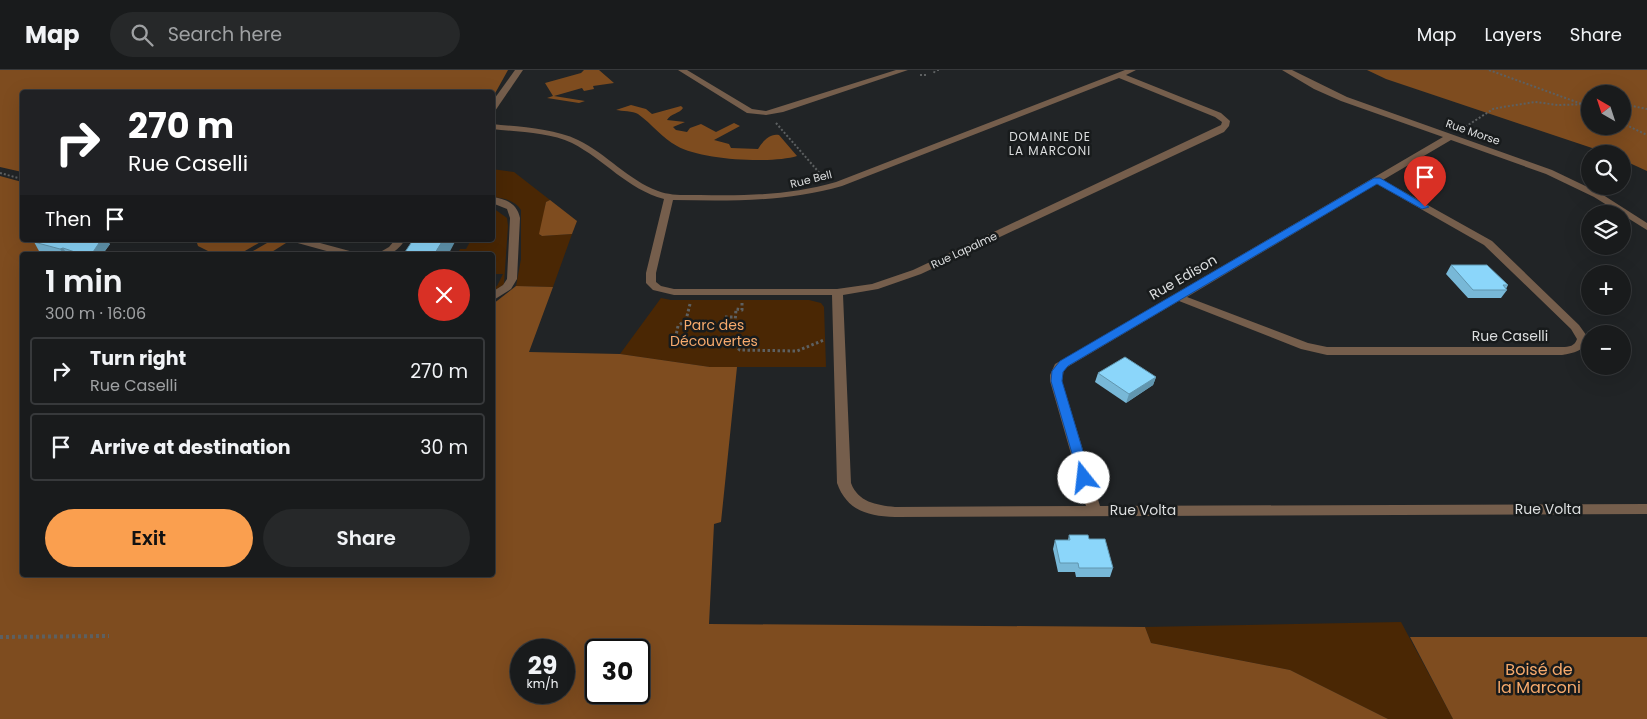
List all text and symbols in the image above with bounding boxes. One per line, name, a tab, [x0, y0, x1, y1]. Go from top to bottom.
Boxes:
search box	[110, 12, 460, 57]
text: Map	[25, 18, 80, 51]
icon: search	[128, 21, 156, 49]
text: Search here	[168, 21, 282, 48]
text: Map	[1417, 22, 1457, 47]
text: Layers	[1485, 22, 1542, 47]
text: Share	[1570, 22, 1622, 47]
north arrow	[1581, 85, 1631, 135]
map controls	[1581, 85, 1631, 375]
text: 270 m	[128, 101, 234, 150]
icon: right	[45, 110, 110, 175]
street label: Rue Morse	[1444, 115, 1503, 149]
district label: DOMAINE DE LA MARCONI	[1009, 128, 1091, 159]
button: search	[1581, 145, 1631, 195]
text: Rue Caselli	[128, 148, 248, 179]
pin	[1404, 156, 1446, 207]
icon: arrive	[1411, 163, 1439, 191]
street label: Rue Bell	[788, 166, 834, 192]
icon: arrive	[101, 205, 129, 233]
button: layers	[1581, 205, 1631, 255]
text: Then	[45, 206, 91, 233]
street label: Rue Lapalme	[928, 228, 1000, 272]
street label: Rue Edison	[1145, 250, 1221, 304]
text: 1 min	[45, 260, 123, 303]
button: +	[1581, 265, 1631, 315]
button: close	[418, 269, 470, 321]
text: 300 m · 16:06	[45, 302, 146, 325]
park label: Parc des Découvertes	[670, 315, 758, 351]
button: −	[1581, 325, 1631, 375]
street label: Rue Caselli	[1472, 326, 1548, 346]
text: Turn right	[90, 345, 186, 372]
icon: right	[47, 357, 75, 385]
text: 270 m	[410, 358, 468, 385]
text: Rue Caselli	[90, 374, 177, 397]
icon: arrive	[47, 433, 75, 461]
text: Arrive at destination	[90, 434, 291, 461]
text: 30 m	[420, 434, 468, 461]
position arrow	[1057, 451, 1109, 503]
street label: Rue Volta	[1515, 499, 1581, 519]
street label: Rue Volta	[1110, 500, 1176, 520]
button: Exit	[45, 509, 253, 567]
button: Share	[263, 509, 470, 567]
speed limit sign: 30	[585, 639, 650, 704]
text: 29	[528, 648, 557, 683]
park label: Boisé de la Marconi	[1497, 658, 1581, 699]
text: km/h	[527, 675, 558, 692]

